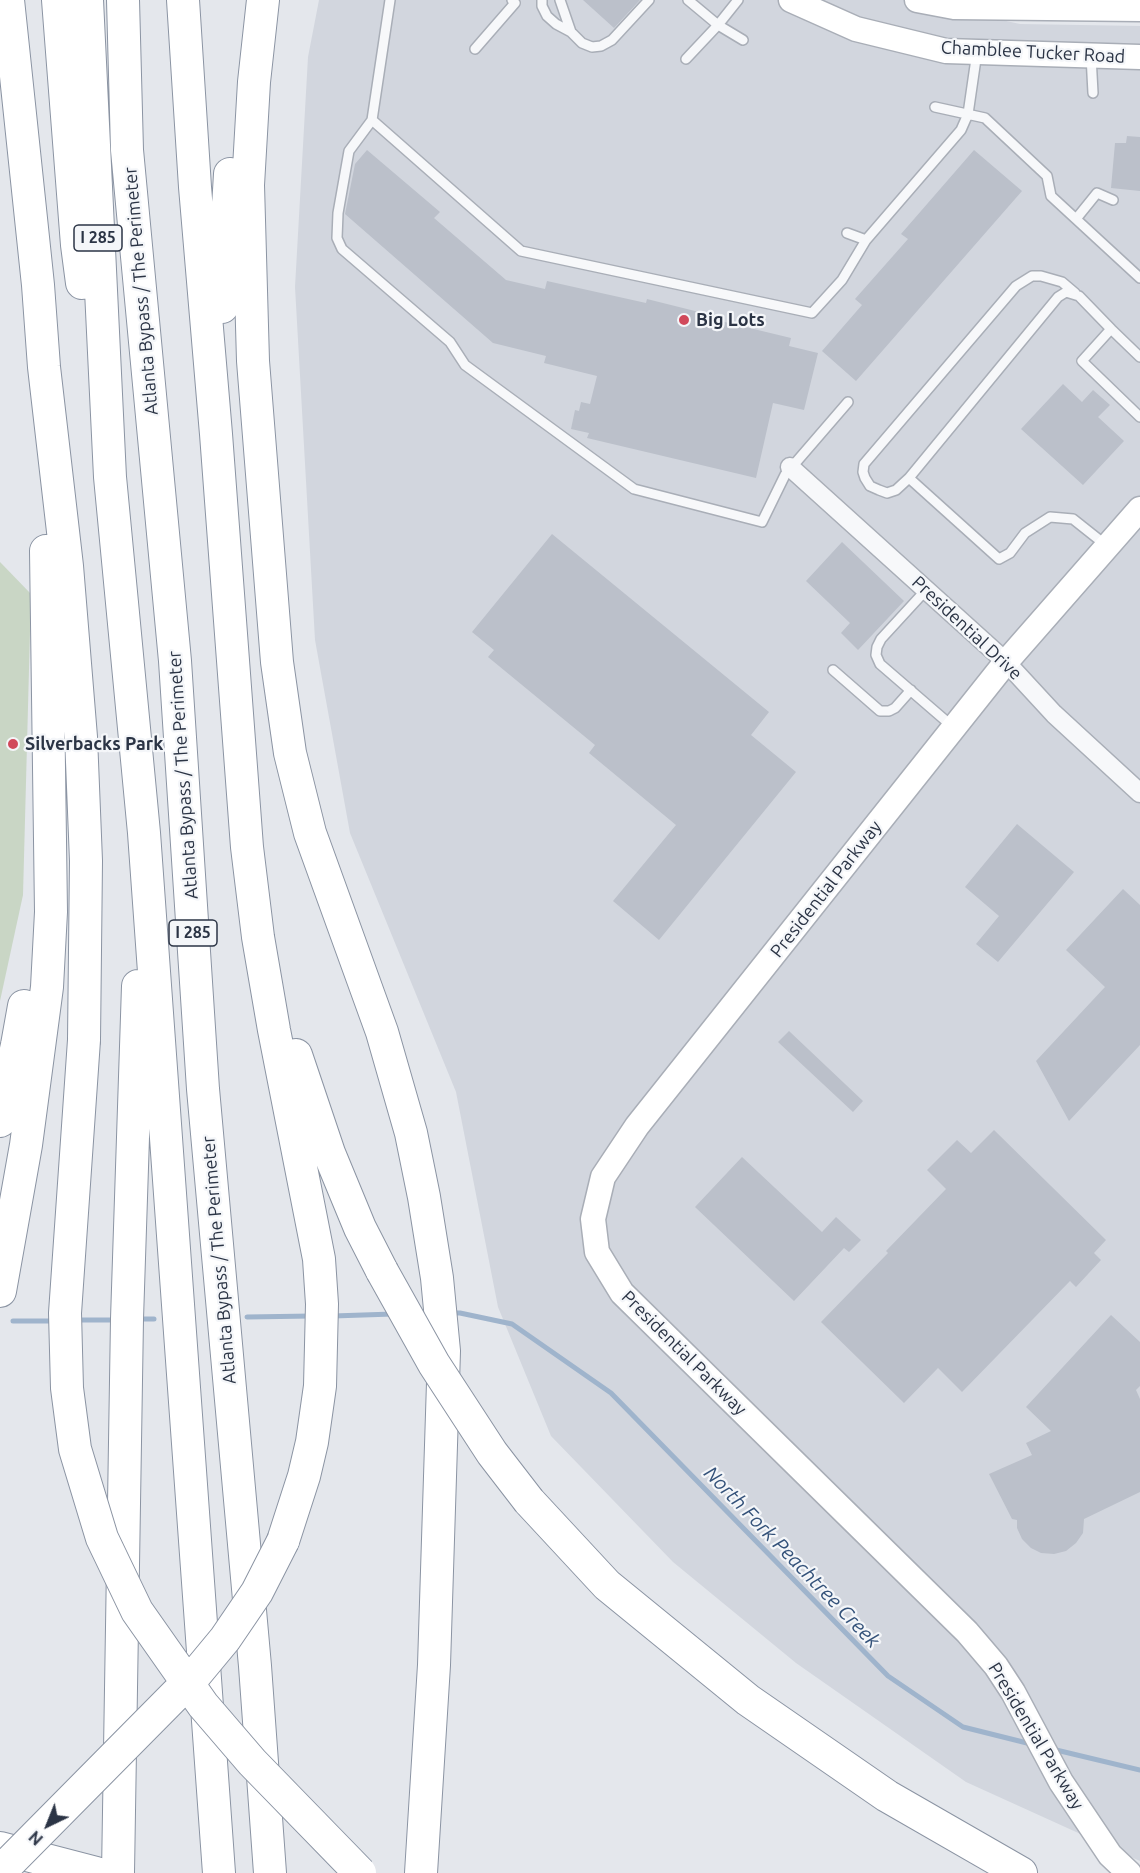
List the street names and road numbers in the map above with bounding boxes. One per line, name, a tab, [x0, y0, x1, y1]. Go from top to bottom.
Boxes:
street label: Chamblee Tucker Road	[940, 36, 1126, 68]
street label: Atlanta Bypass / The Perimeter	[119, 166, 163, 416]
road number: I 285	[74, 225, 122, 251]
street label: Presidential Drive	[908, 572, 1026, 684]
street label: Atlanta Bypass / The Perimeter	[164, 650, 202, 900]
street label: Presidential Parkway	[766, 816, 886, 962]
road number: I 285	[169, 920, 217, 946]
street label: Atlanta Bypass / The Perimeter	[197, 1135, 241, 1385]
street label: Presidential Parkway	[617, 1286, 751, 1420]
street label: Presidential Parkway	[984, 1659, 1088, 1813]

